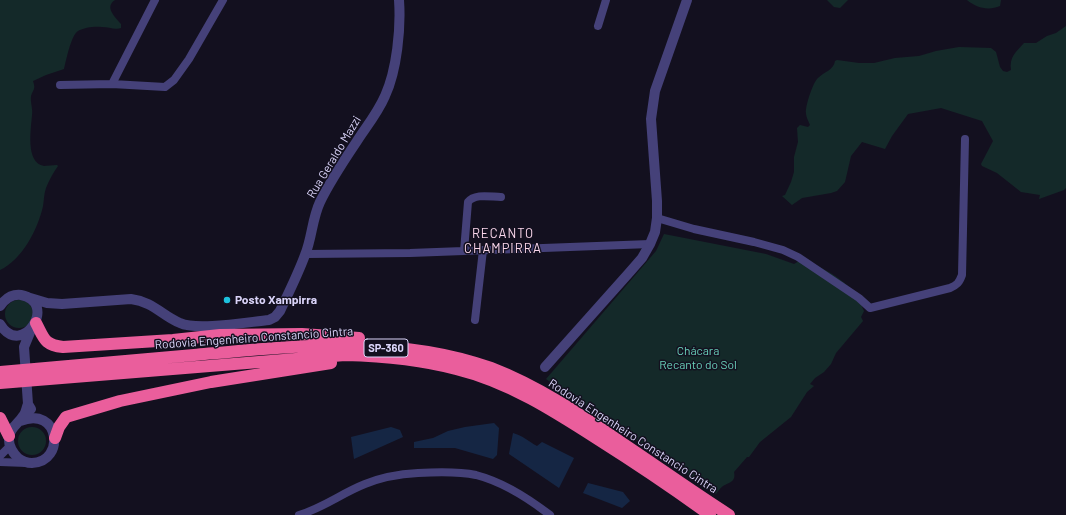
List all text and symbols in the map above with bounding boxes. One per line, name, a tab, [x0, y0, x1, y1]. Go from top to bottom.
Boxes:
street label: Rua Geraldo Mazzi	[304, 113, 364, 201]
district label: RECANTO CHAMPIRRA	[464, 226, 542, 257]
place label: Posto Xampirra	[235, 293, 317, 307]
marker: Posto Xampirra	[222, 295, 232, 305]
street label: Rodovia Engenheiro Constancio Cintra	[154, 324, 354, 352]
road number: SP-360	[364, 339, 408, 357]
park label: Chácara Recanto do Sol	[659, 344, 737, 372]
street label: Rodovia Engenheiro Constancio Cintra	[546, 376, 720, 496]

